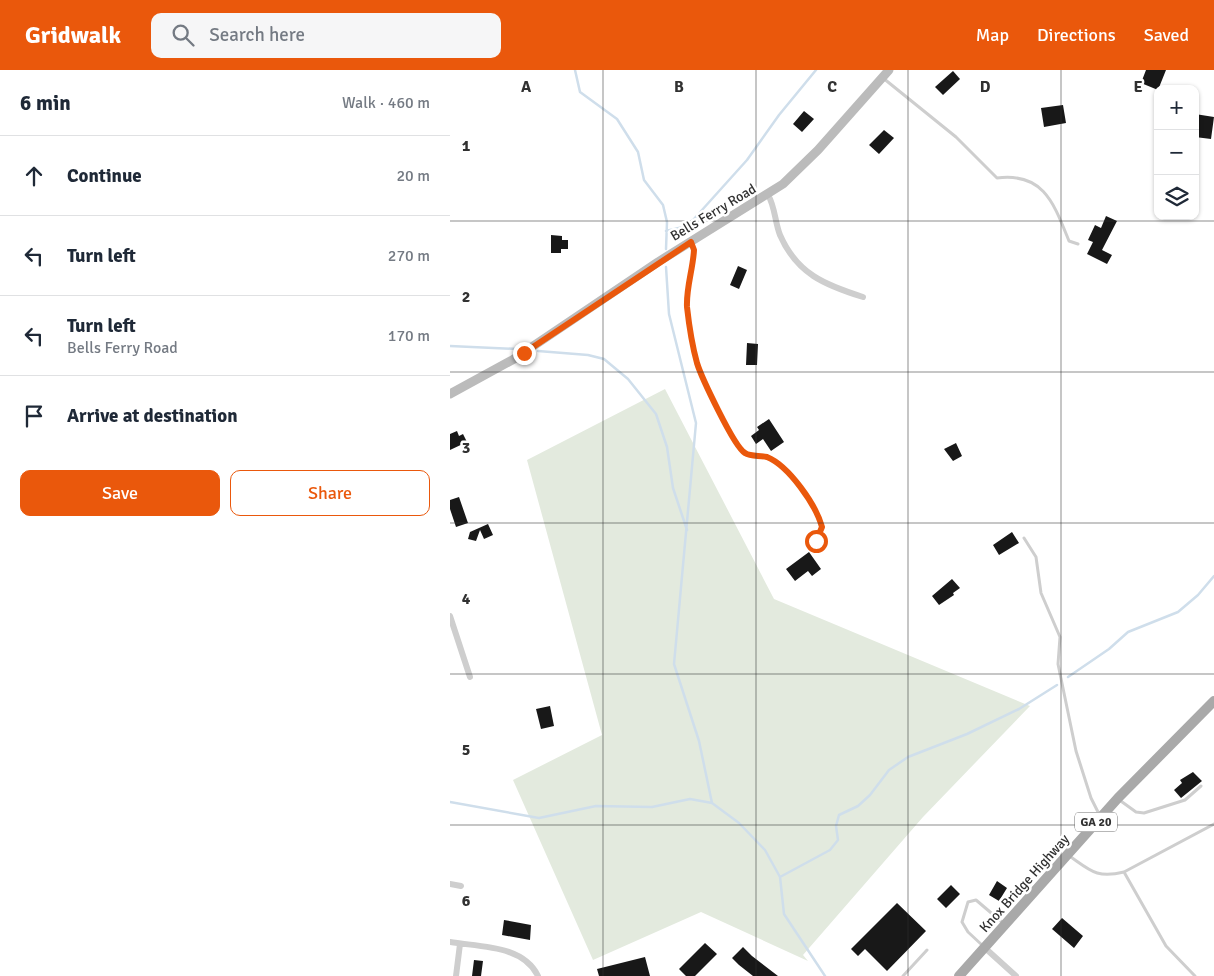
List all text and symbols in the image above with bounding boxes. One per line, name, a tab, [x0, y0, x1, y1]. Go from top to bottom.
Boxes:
search box	[151, 13, 501, 58]
text: Gridwalk	[25, 20, 121, 50]
icon: search	[169, 21, 197, 49]
text: Search here	[209, 23, 305, 47]
text: Map	[976, 24, 1009, 46]
text: Directions	[1037, 24, 1116, 46]
text: Saved	[1144, 24, 1189, 46]
text: A	[521, 77, 532, 97]
text: B	[674, 77, 684, 97]
text: C	[827, 77, 837, 97]
text: D	[980, 77, 991, 97]
text: E	[1133, 77, 1143, 97]
map controls	[1154, 85, 1199, 220]
button: +	[1154, 85, 1199, 130]
text: 6 min	[20, 90, 71, 116]
text: Walk · 460 m	[342, 93, 430, 113]
button: −	[1154, 130, 1199, 175]
text: 1	[462, 136, 471, 156]
icon: ahead	[20, 162, 48, 190]
text: Continue	[67, 164, 142, 188]
text: 20 m	[396, 166, 430, 186]
button: layers	[1154, 175, 1199, 220]
street label: Bells Ferry Road	[667, 180, 759, 245]
icon: left	[20, 242, 48, 270]
text: Turn left	[67, 244, 136, 268]
text: 270 m	[388, 246, 430, 266]
text: 2	[462, 287, 470, 307]
text: Turn left	[67, 314, 136, 338]
icon: left	[20, 322, 48, 350]
text: 170 m	[388, 326, 430, 346]
text: Bells Ferry Road	[67, 338, 178, 358]
route end	[513, 342, 536, 365]
icon: arrive	[20, 402, 48, 430]
text: Arrive at destination	[67, 404, 238, 428]
text: 3	[462, 438, 470, 458]
button: Save	[20, 470, 220, 516]
button: Share	[230, 470, 430, 516]
route start	[805, 530, 828, 553]
text: 4	[462, 589, 471, 609]
text: 5	[462, 740, 470, 760]
road number: GA 20	[1075, 812, 1117, 832]
street label: Knox Bridge Highway	[976, 830, 1073, 936]
text: 6	[462, 891, 471, 911]

